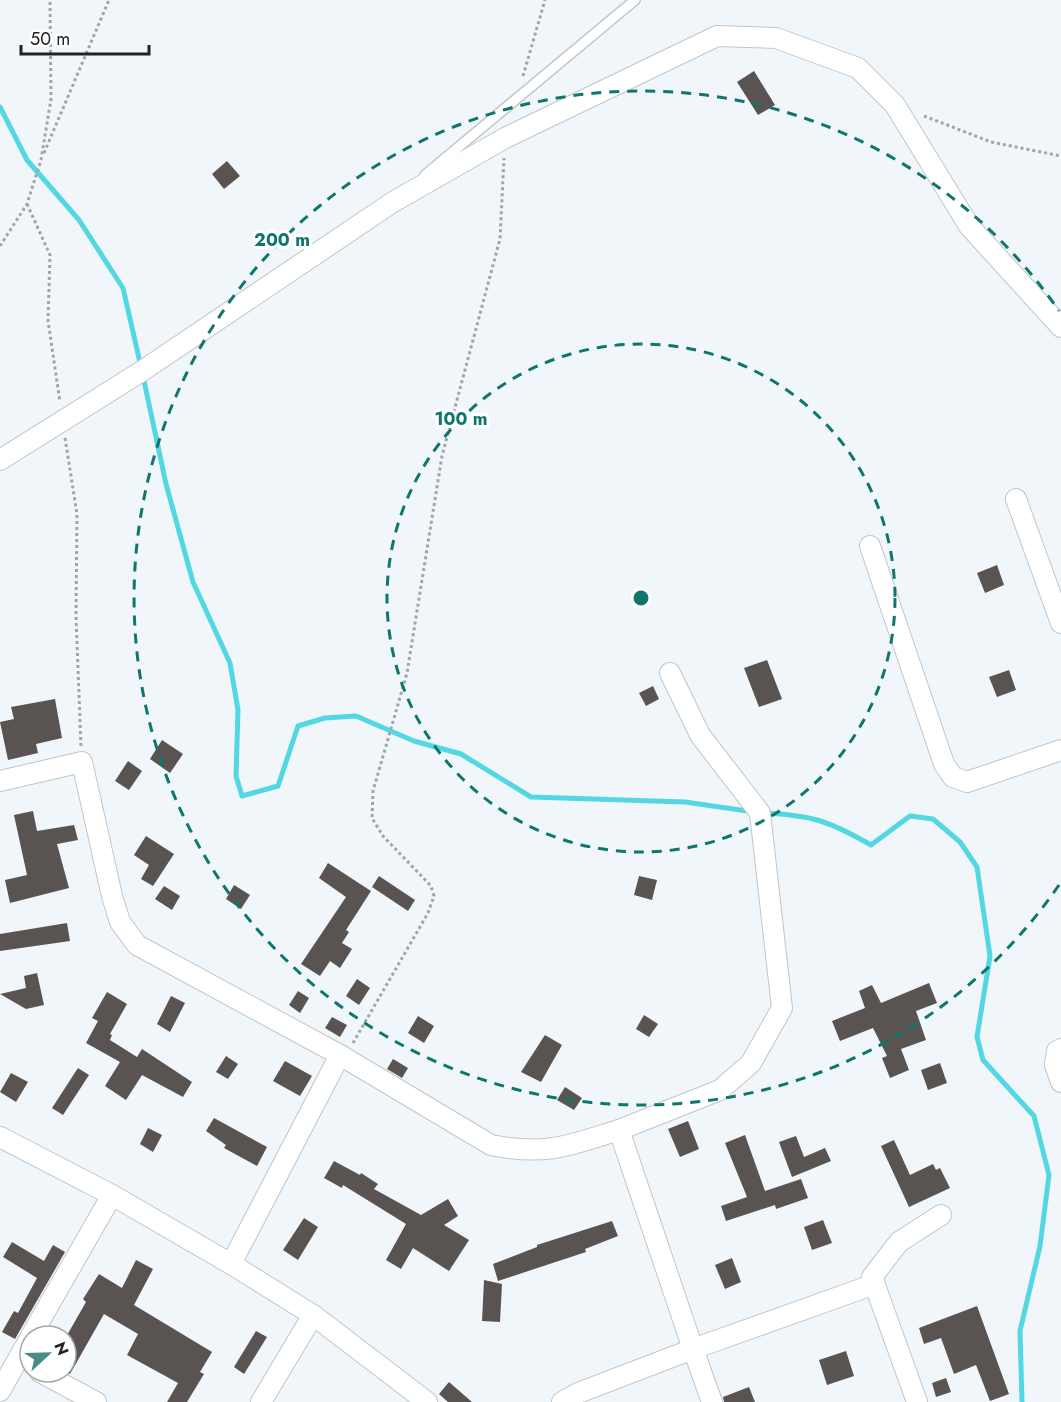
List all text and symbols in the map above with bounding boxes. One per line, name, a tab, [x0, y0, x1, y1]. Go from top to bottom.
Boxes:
scale bar	[21, 18, 148, 56]
text: 50 m	[30, 26, 70, 52]
text: 200 m	[254, 227, 310, 253]
text: 100 m	[434, 406, 488, 432]
centre of rings	[631, 588, 651, 608]
north arrow	[18, 1324, 78, 1384]
text: N	[48, 1338, 74, 1359]

